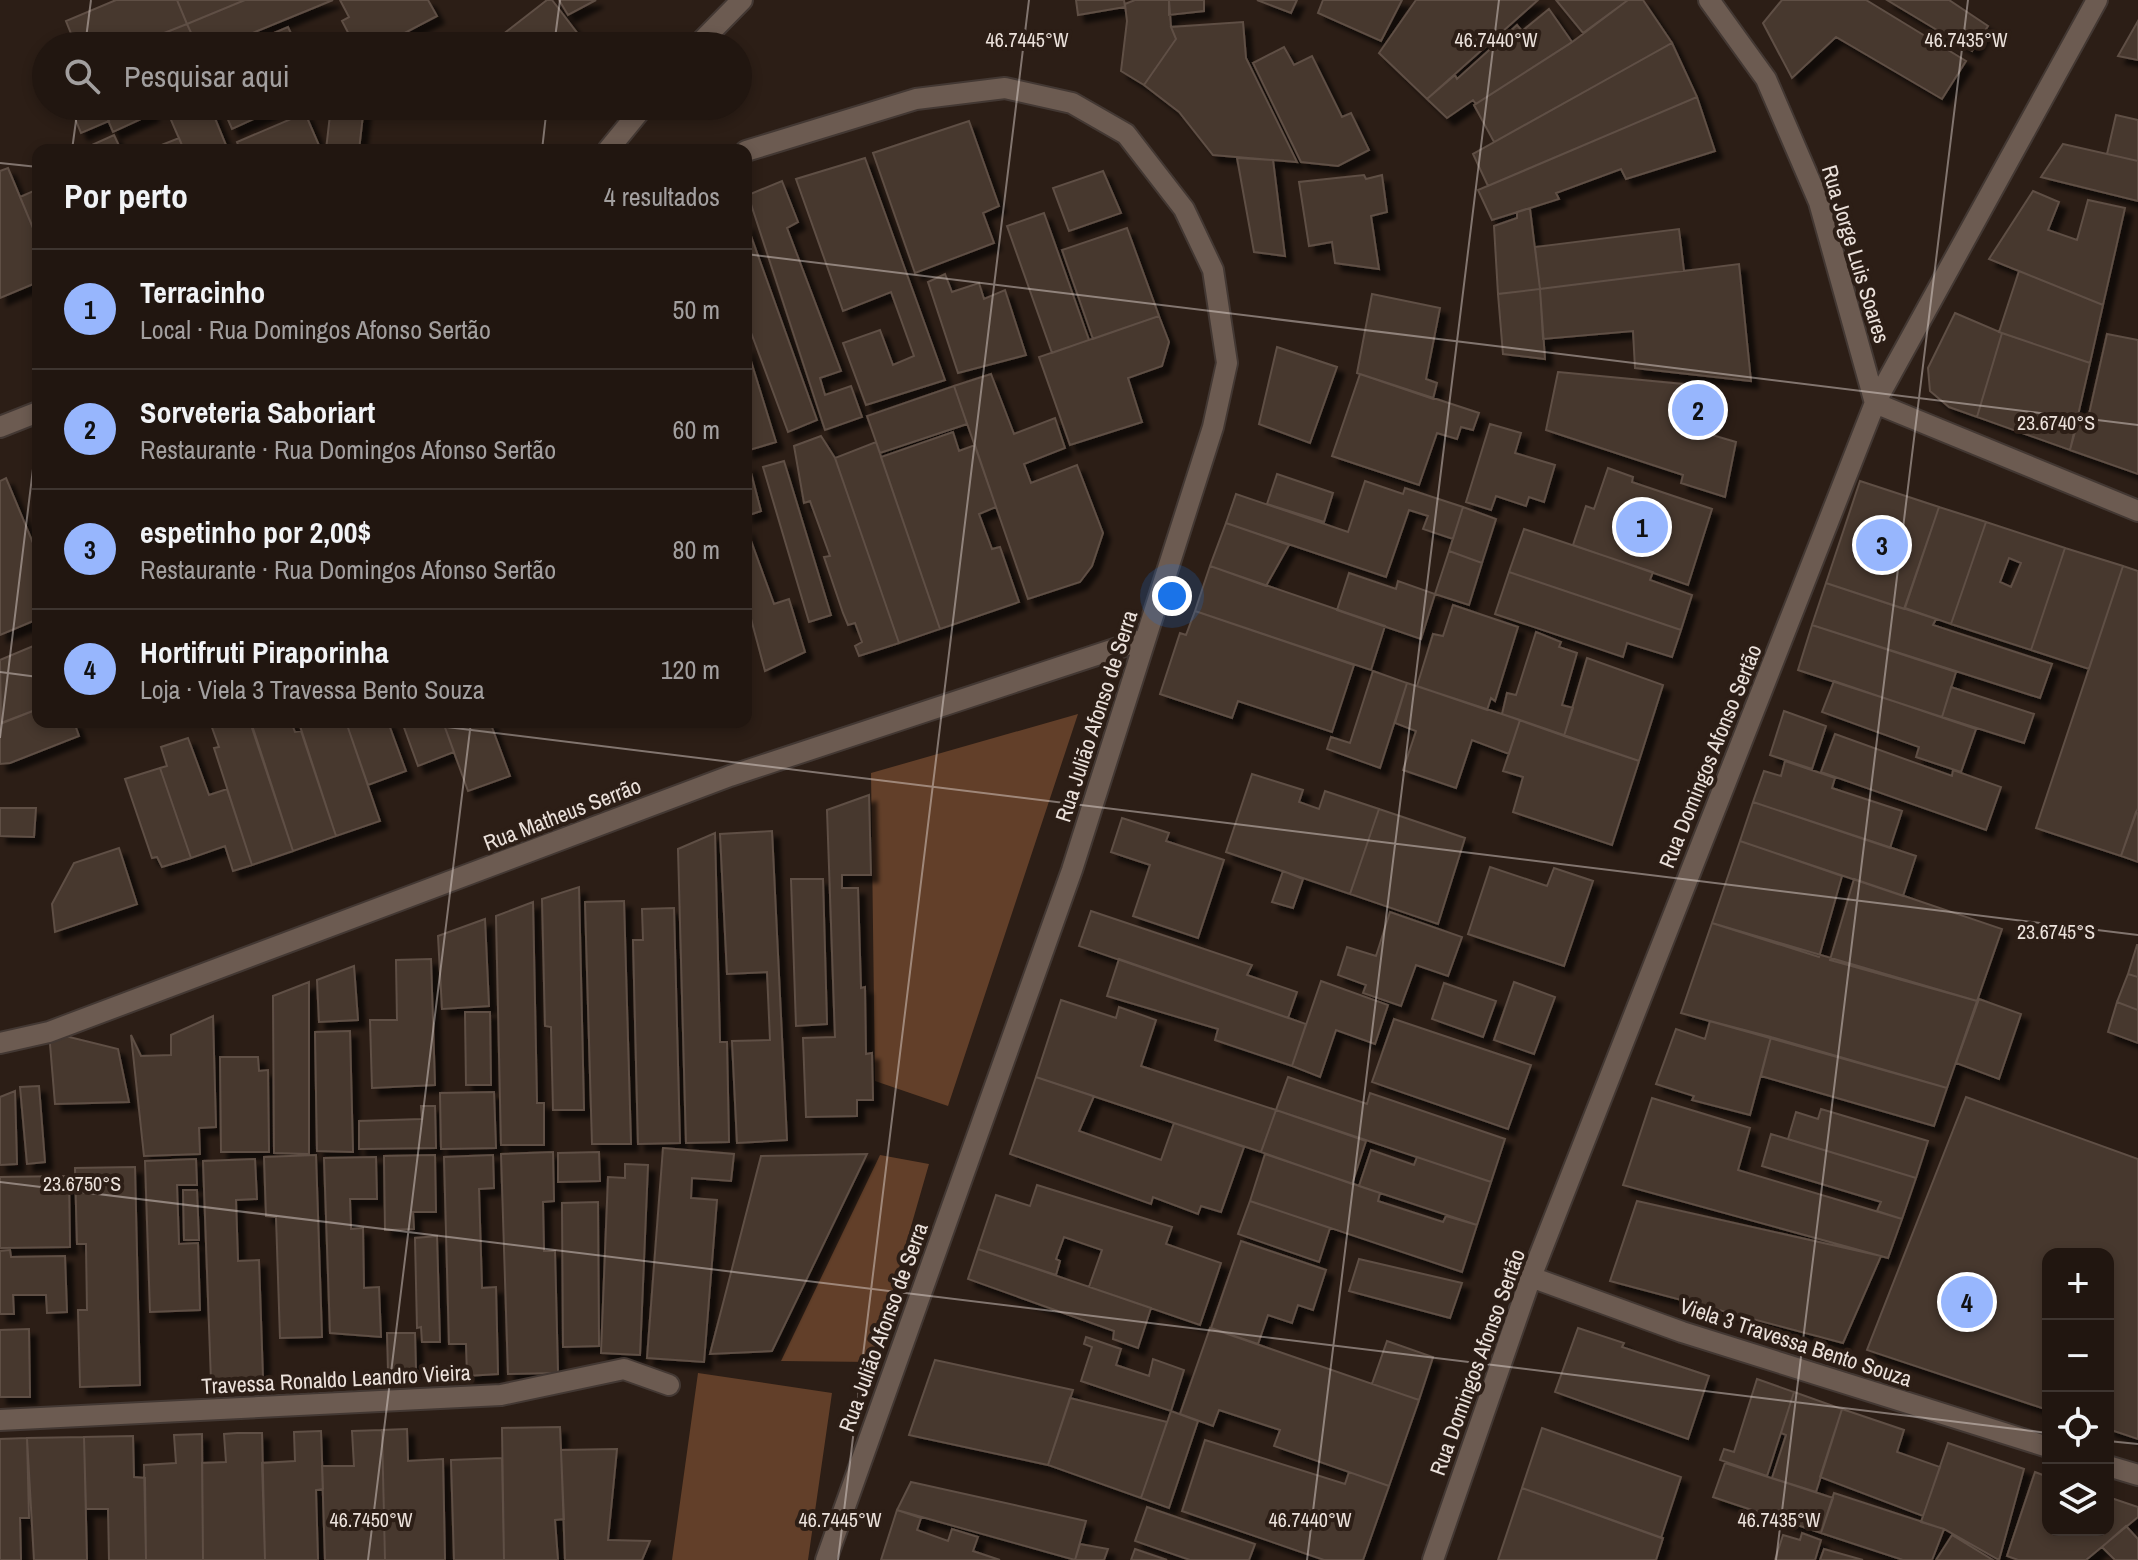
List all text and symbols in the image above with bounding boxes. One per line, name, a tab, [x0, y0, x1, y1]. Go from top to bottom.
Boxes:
text: 46.7445°W	[986, 26, 1069, 53]
text: 46.7440°W	[1455, 26, 1538, 53]
text: 46.7435°W	[1925, 26, 2008, 53]
search box	[32, 32, 752, 120]
icon: search	[60, 54, 104, 98]
text: Pesquisar aqui	[124, 56, 289, 96]
street label: Rua Jorge Luis Soares	[1815, 161, 1897, 347]
text: Por perto	[64, 173, 188, 219]
text: 4 resultados	[604, 179, 720, 214]
text: Terracinho	[140, 272, 265, 312]
text: 1	[84, 292, 96, 327]
text: 50 m	[673, 292, 720, 327]
text: Local · Rua Domingos Afonso Sertão	[140, 312, 491, 347]
pin: 2	[1672, 380, 1724, 440]
text: Sorveteria Saboriart	[140, 392, 375, 432]
text: 23.6740°S	[2017, 409, 2095, 436]
text: 2	[84, 412, 96, 447]
text: 60 m	[673, 412, 720, 447]
text: Restaurante · Rua Domingos Afonso Sertão	[140, 432, 556, 467]
pin: 1	[1616, 497, 1668, 557]
text: espetinho por 2,00$	[140, 512, 371, 552]
pin: 3	[1856, 515, 1908, 575]
text: 3	[84, 532, 96, 567]
text: 80 m	[673, 532, 720, 567]
text: Restaurante · Rua Domingos Afonso Sertão	[140, 552, 556, 587]
your location	[1152, 576, 1192, 616]
street label: Rua Julião Afonso de Serra	[1048, 606, 1144, 826]
text: Hortifruti Piraporinha	[140, 632, 389, 672]
street label: Rua Domingos Afonso Sertão	[1651, 640, 1769, 872]
text: 4	[84, 652, 96, 687]
text: 120 m	[661, 652, 720, 687]
text: Loja · Viela 3 Travessa Bento Souza	[140, 672, 485, 707]
street label: Rua Matheus Serrão	[479, 770, 645, 858]
text: 23.6745°S	[2017, 918, 2095, 945]
text: 23.6750°S	[43, 1170, 121, 1197]
street label: Rua Julião Afonso de Serra	[831, 1218, 935, 1436]
street label: Rua Domingos Afonso Sertão	[1422, 1245, 1532, 1479]
map controls	[2042, 1248, 2114, 1536]
button: +	[2042, 1248, 2114, 1320]
pin: 4	[1941, 1272, 1993, 1332]
street label: Viela 3 Travessa Bento Souza	[1676, 1290, 1916, 1394]
button: −	[2042, 1320, 2114, 1392]
street label: Travessa Ronaldo Leandro Vieira	[201, 1357, 471, 1401]
button: locate	[2042, 1392, 2114, 1464]
button: layers	[2042, 1464, 2114, 1536]
text: 46.7450°W	[330, 1506, 413, 1533]
text: 46.7445°W	[799, 1506, 882, 1533]
text: 46.7440°W	[1269, 1506, 1352, 1533]
text: 46.7435°W	[1738, 1506, 1821, 1533]

